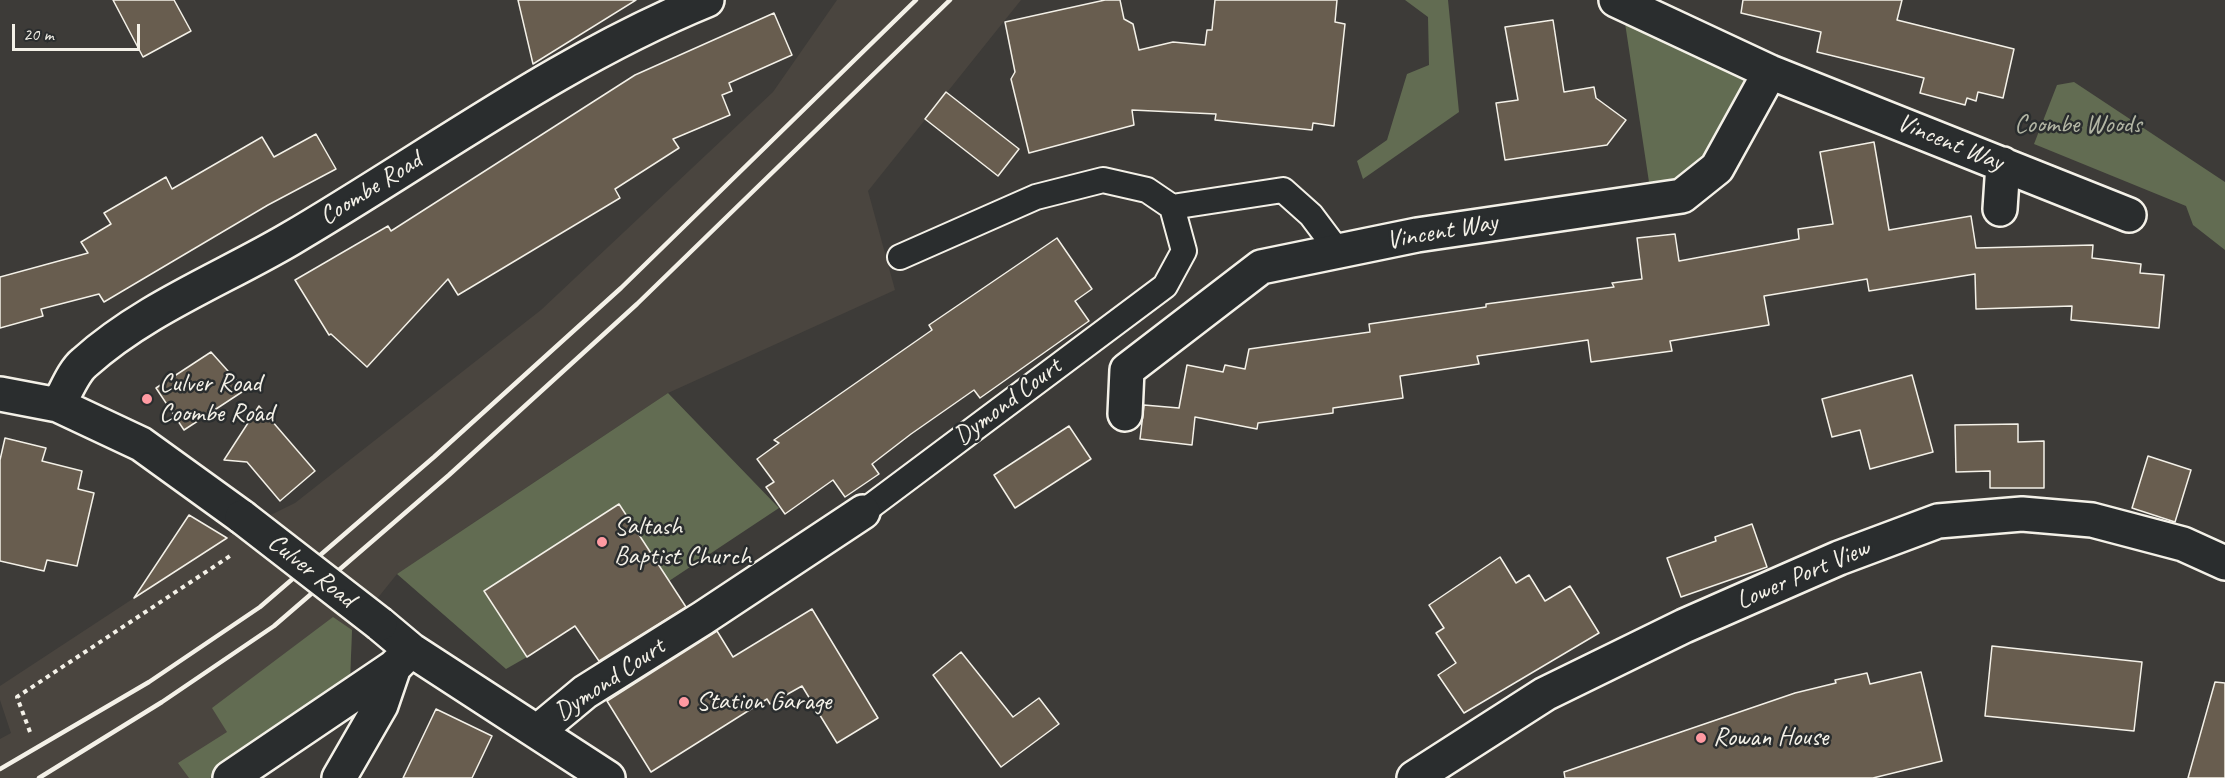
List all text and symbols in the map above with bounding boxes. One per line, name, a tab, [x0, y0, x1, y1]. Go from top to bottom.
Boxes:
scale bar	[15, 12, 142, 50]
text: 20 m	[23, 23, 54, 45]
street label: Vincent Way	[1892, 108, 2008, 178]
park label: Coombe Woods	[2014, 109, 2142, 141]
street label: Coombe Road	[314, 145, 428, 233]
street label: Vincent Way	[1384, 207, 1500, 257]
street label: Dymond Court	[948, 351, 1068, 453]
place label: Culver Road Coombe Road	[159, 368, 274, 430]
marker: Culver Road Coombe Road	[140, 392, 154, 406]
place label: Saltash Baptist Church	[614, 511, 751, 572]
street label: Culver Road	[261, 527, 361, 615]
street label: Lower Port View	[1732, 533, 1874, 617]
marker: Saltash Baptist Church	[595, 535, 609, 549]
street label: Dymond Court	[549, 632, 671, 728]
place label: Station Garage	[696, 686, 831, 718]
marker: Station Garage	[677, 695, 691, 709]
place label: Rowan House	[1713, 722, 1828, 754]
marker: Rowan House	[1694, 731, 1708, 745]

